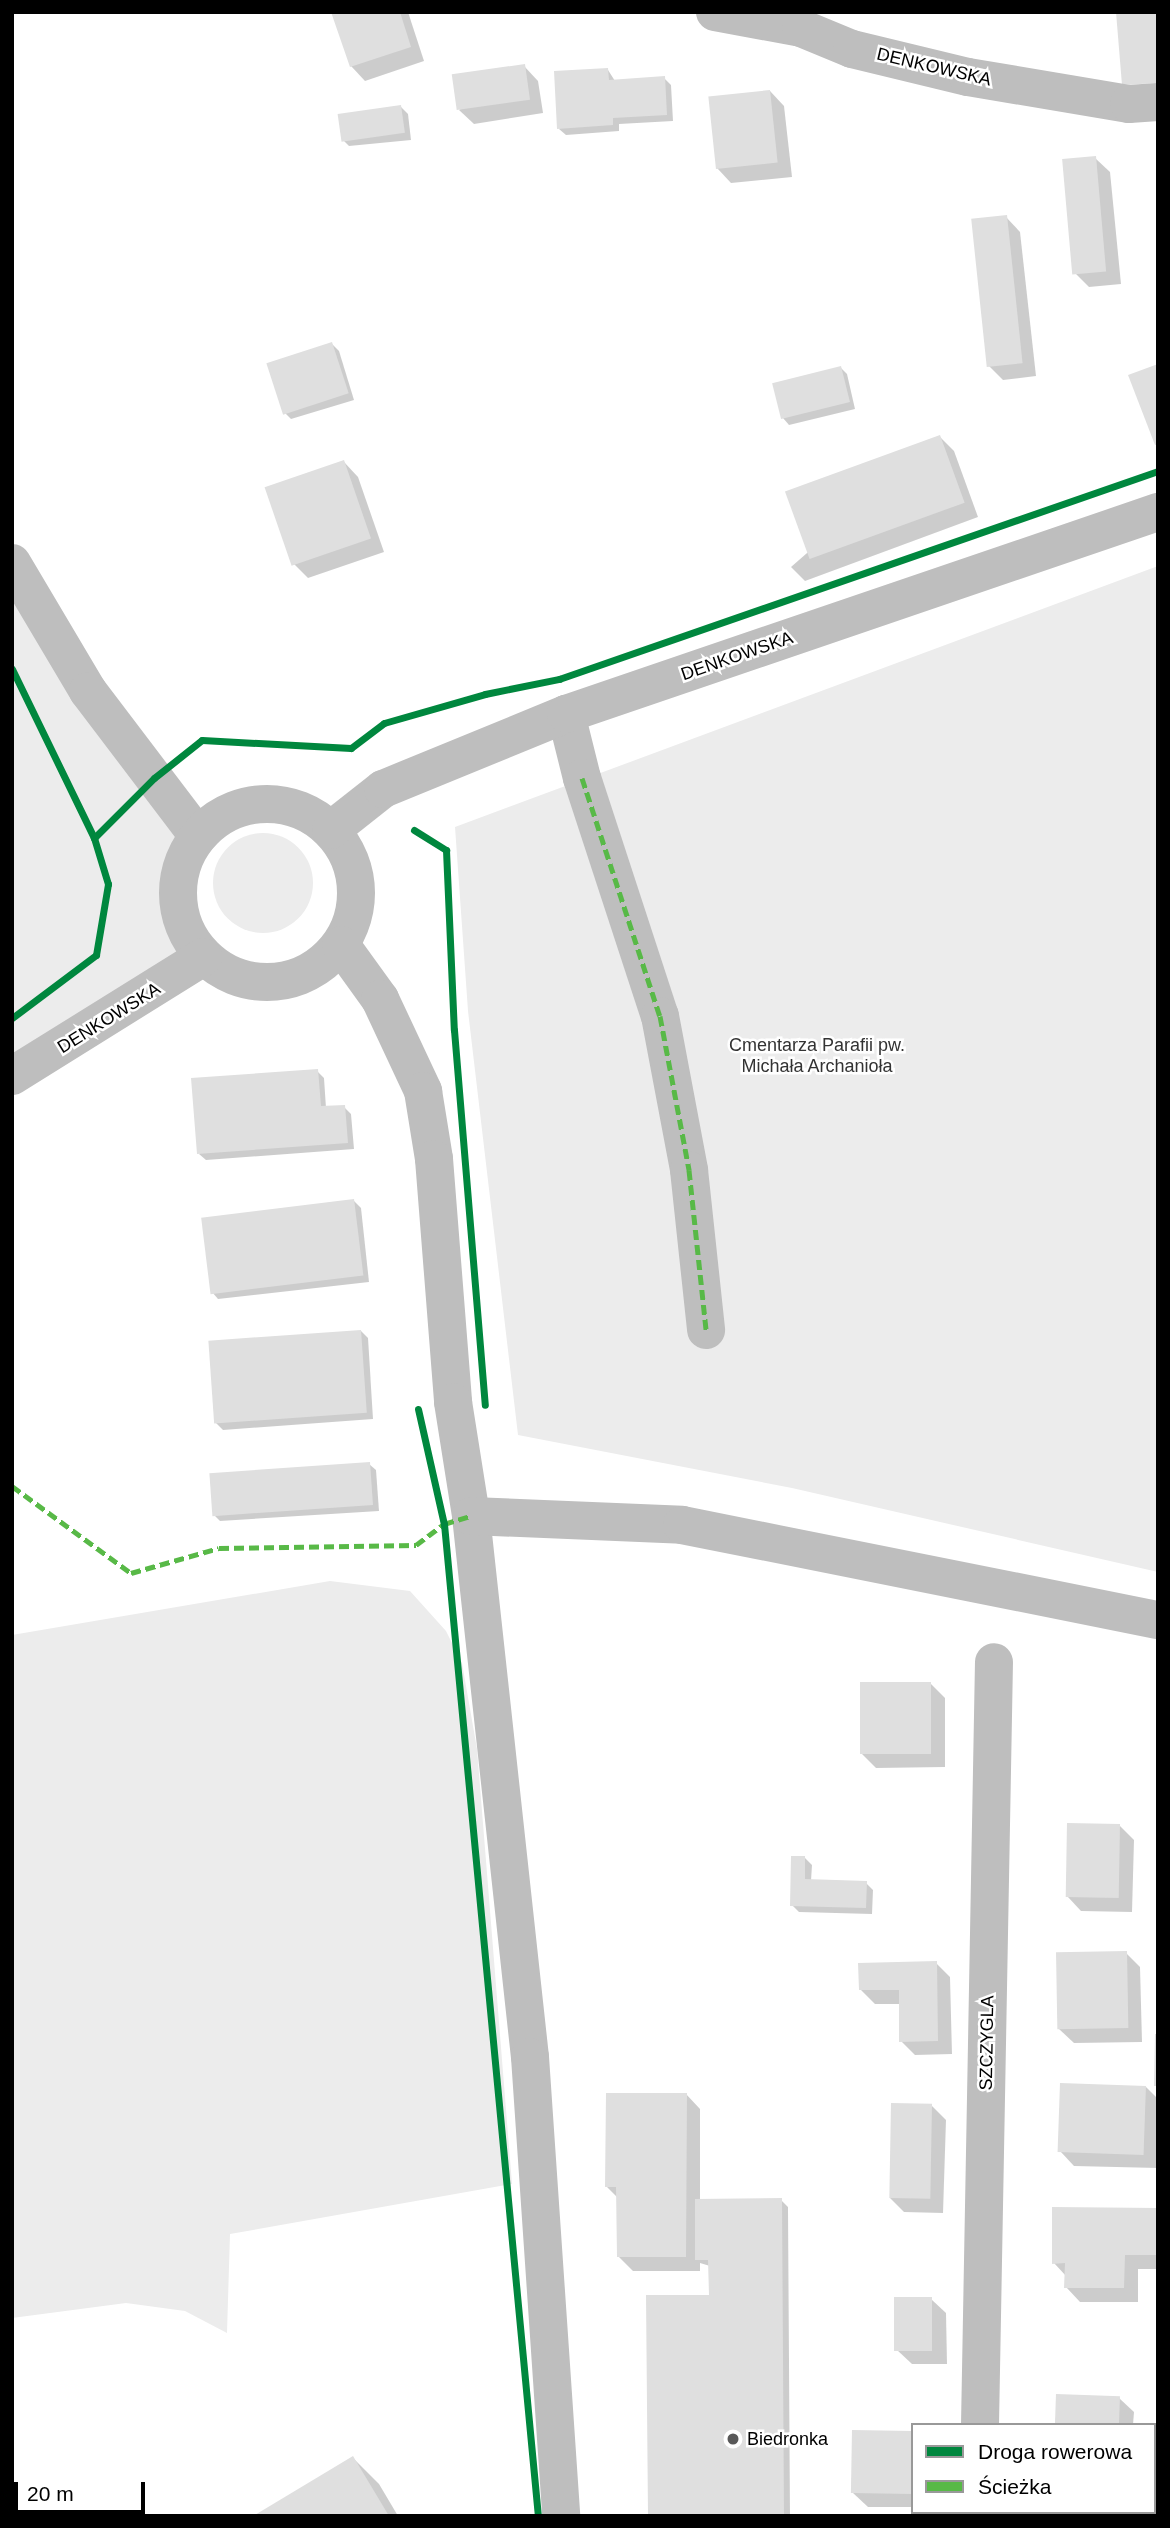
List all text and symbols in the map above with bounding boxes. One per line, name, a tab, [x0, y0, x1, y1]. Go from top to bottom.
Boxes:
street label: DENKOWSKA	[875, 43, 993, 91]
street label: DENKOWSKA	[678, 627, 796, 685]
street label: DENKOWSKA	[54, 978, 164, 1058]
park label: Cmentarza Parafii pw. Michała Archanioła	[729, 1035, 905, 1078]
street label: SZCZYGLA	[975, 1995, 999, 2091]
legend	[911, 2423, 1156, 2514]
place label: Biedronka	[747, 2428, 828, 2450]
marker: Biedronka	[725, 2431, 741, 2447]
text: Droga rowerowa	[978, 2440, 1132, 2463]
scale bar	[18, 2468, 149, 2512]
text: Ścieżka	[978, 2475, 1052, 2498]
text: 20 m	[27, 2482, 74, 2505]

